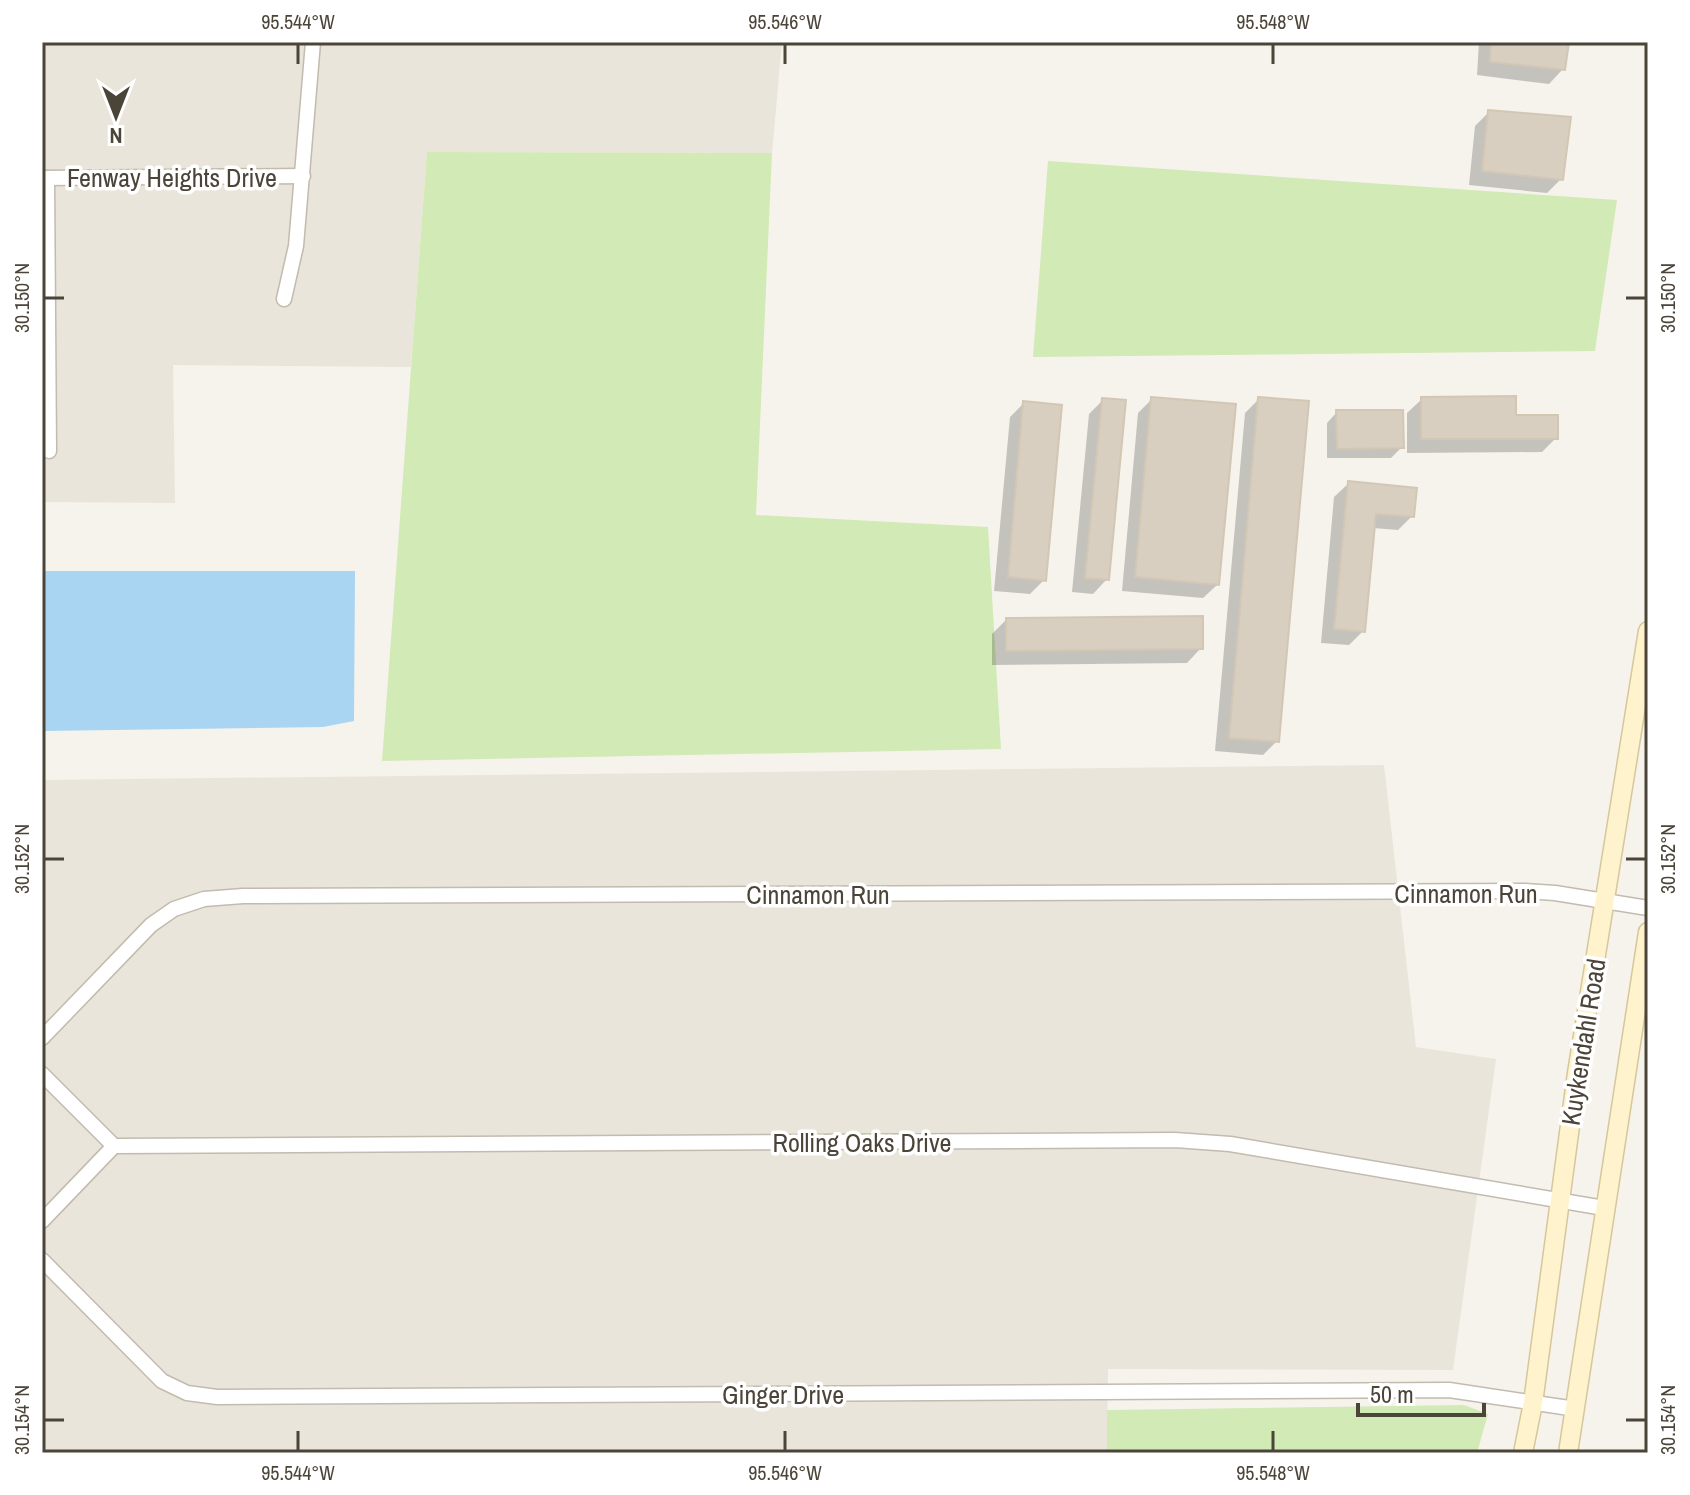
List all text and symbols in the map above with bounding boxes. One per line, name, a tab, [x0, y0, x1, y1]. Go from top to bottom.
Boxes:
text: 95.544°W	[261, 8, 335, 35]
text: 95.546°W	[748, 8, 822, 35]
text: 95.548°W	[1236, 8, 1310, 35]
north arrow	[76, 76, 156, 156]
text: N	[109, 121, 123, 151]
street label: Fenway Heights Drive	[67, 160, 277, 195]
text: 30.150°N	[8, 263, 35, 333]
text: 30.150°N	[1654, 263, 1681, 333]
text: 30.152°N	[8, 824, 35, 894]
text: 30.152°N	[1654, 824, 1681, 894]
street label: Cinnamon Run	[1394, 876, 1538, 911]
street label: Cinnamon Run	[746, 877, 890, 912]
street label: Kuykendahl Road	[1553, 956, 1613, 1128]
street label: Rolling Oaks Drive	[773, 1125, 951, 1160]
scale bar	[1358, 1367, 1484, 1417]
street label: Ginger Drive	[722, 1377, 844, 1412]
text: 50 m	[1370, 1378, 1414, 1410]
text: 30.154°N	[8, 1385, 35, 1455]
text: 30.154°N	[1654, 1385, 1681, 1455]
text: 95.544°W	[261, 1459, 335, 1486]
text: 95.546°W	[748, 1459, 822, 1486]
text: 95.548°W	[1236, 1459, 1310, 1486]

